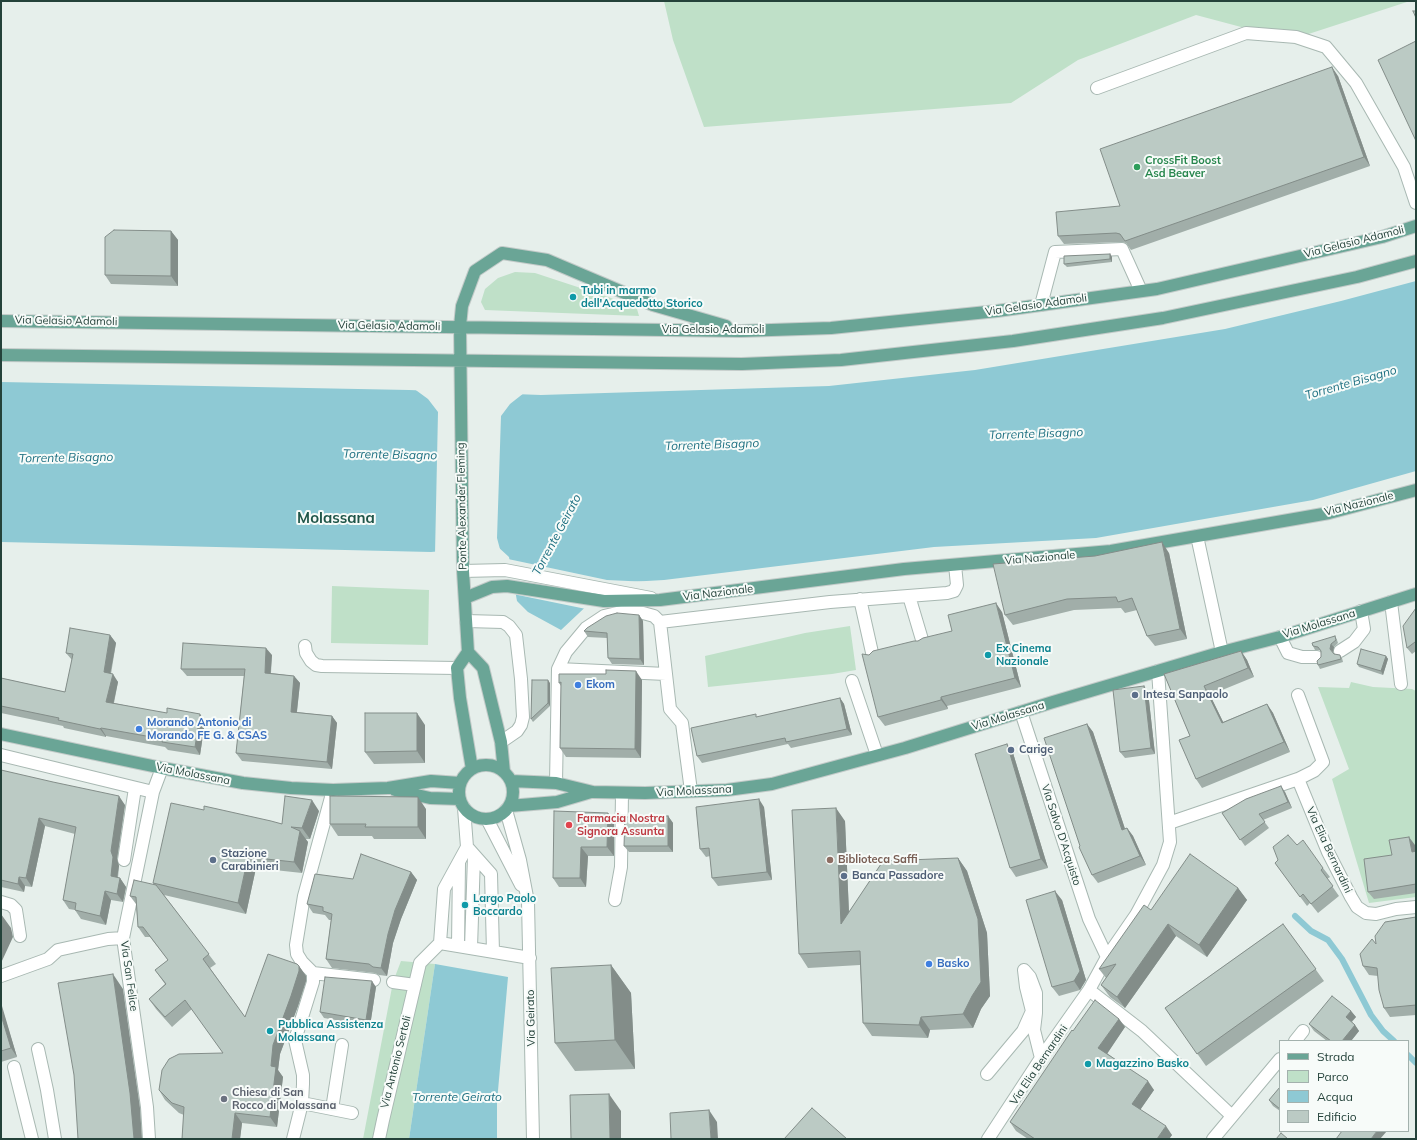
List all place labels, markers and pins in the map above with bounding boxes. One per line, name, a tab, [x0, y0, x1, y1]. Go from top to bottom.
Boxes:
place label: CrossFit Boost Asd Beaver	[1145, 154, 1221, 180]
marker: CrossFit Boost Asd Beaver	[1132, 162, 1142, 172]
place label: Tubi in marmo dell'Acquedotto Storico	[581, 284, 703, 310]
marker: Tubi in marmo dell'Acquedotto Storico	[568, 292, 578, 302]
place label: Ex Cinema Nazionale	[996, 642, 1051, 668]
marker: Ex Cinema Nazionale	[983, 650, 993, 660]
place label: Ekom	[586, 678, 615, 692]
marker: Ekom	[573, 680, 583, 690]
place label: Intesa Sanpaolo	[1143, 688, 1228, 702]
marker: Intesa Sanpaolo	[1130, 690, 1140, 700]
place label: Morando Antonio di Morando FE G. & CSAS	[147, 716, 267, 742]
marker: Morando Antonio di Morando FE G. & CSAS	[134, 724, 144, 734]
place label: Carige	[1019, 743, 1053, 757]
marker: Carige	[1006, 745, 1016, 755]
place label: Farmacia Nostra Signora Assunta	[577, 812, 665, 838]
marker: Farmacia Nostra Signora Assunta	[564, 820, 574, 830]
place label: Stazione Carabinieri	[221, 847, 279, 873]
place label: Biblioteca Saffi	[838, 853, 918, 867]
marker: Stazione Carabinieri	[208, 855, 218, 865]
marker: Biblioteca Saffi	[825, 855, 835, 865]
place label: Banca Passadore	[852, 869, 944, 883]
marker: Banca Passadore	[839, 871, 849, 881]
place label: Largo Paolo Boccardo	[473, 892, 536, 918]
marker: Largo Paolo Boccardo	[460, 900, 470, 910]
place label: Basko	[937, 957, 969, 971]
marker: Basko	[924, 959, 934, 969]
place label: Pubblica Assistenza Molassana	[278, 1018, 383, 1044]
marker: Pubblica Assistenza Molassana	[265, 1026, 275, 1036]
place label: Magazzino Basko	[1096, 1057, 1189, 1071]
marker: Magazzino Basko	[1083, 1059, 1093, 1069]
place label: Chiesa di San Rocco di Molassana	[232, 1086, 336, 1112]
marker: Chiesa di San Rocco di Molassana	[219, 1094, 229, 1104]

